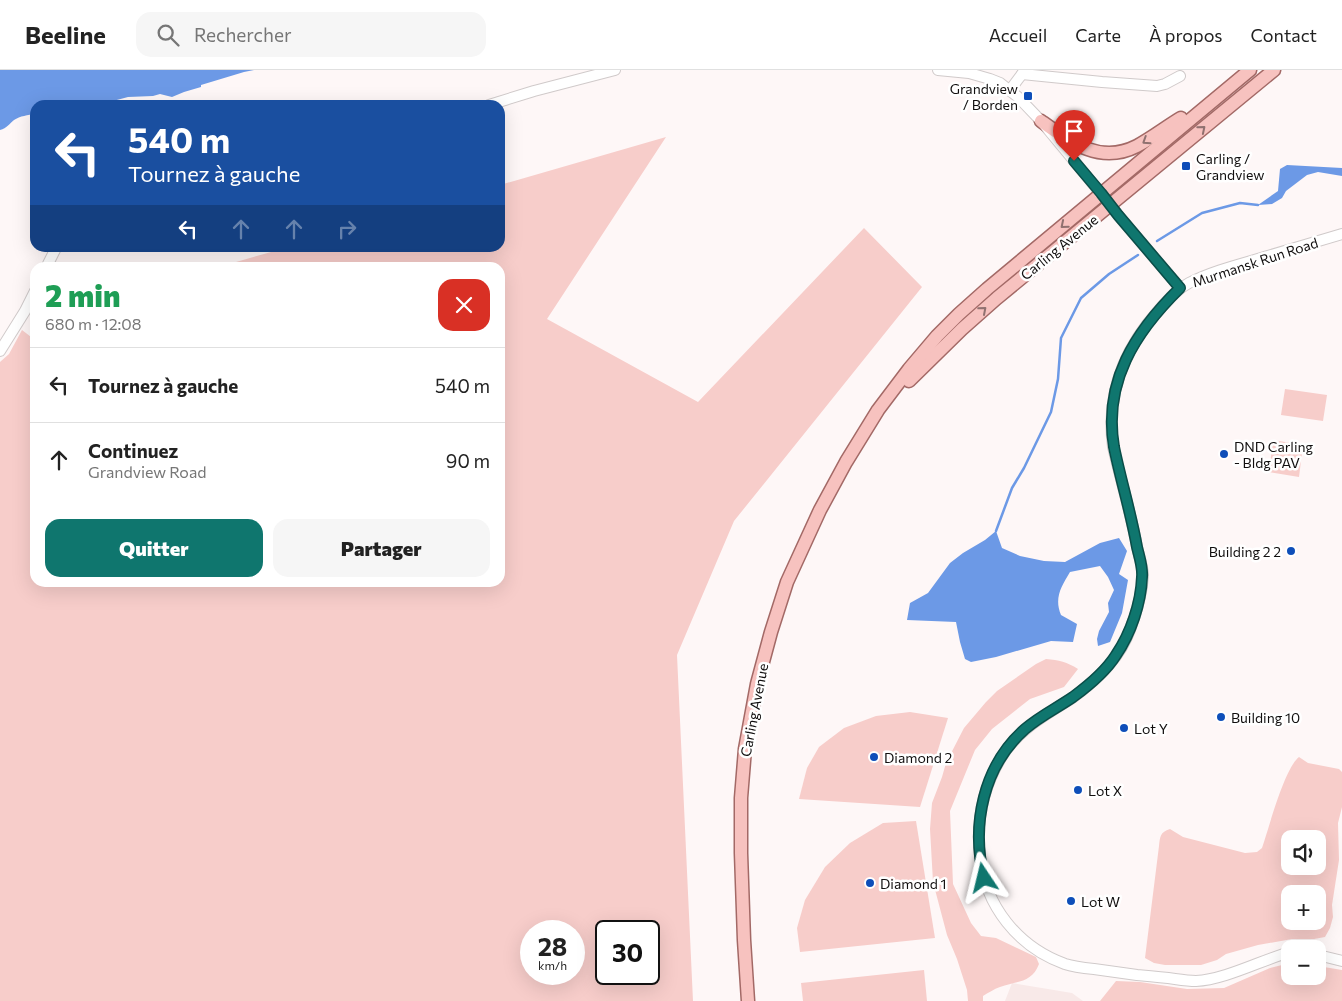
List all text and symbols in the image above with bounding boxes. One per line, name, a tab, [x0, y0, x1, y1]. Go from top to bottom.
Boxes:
search box	[136, 12, 486, 57]
text: Beeline	[25, 20, 106, 49]
icon: search	[154, 21, 182, 49]
text: Rechercher	[194, 23, 292, 46]
text: Accueil	[989, 24, 1047, 46]
text: Carte	[1075, 24, 1121, 46]
text: À propos	[1149, 24, 1223, 46]
text: Contact	[1251, 24, 1317, 46]
place label: Grandview / Borden	[950, 80, 1018, 113]
marker: Grandview / Borden	[1022, 90, 1034, 102]
pin	[1053, 110, 1095, 161]
text: 540 m	[128, 117, 230, 160]
icon: arrive	[1060, 117, 1088, 145]
icon: left	[45, 120, 110, 185]
one-way arrow	[1196, 127, 1205, 135]
one-way arrow	[1142, 134, 1151, 144]
place label: Carling / Grandview	[1196, 150, 1264, 183]
text: Tournez à gauche	[128, 160, 300, 187]
marker: Carling / Grandview	[1180, 160, 1192, 172]
street label: Carling Avenue	[1017, 211, 1101, 283]
icon: left	[174, 215, 202, 243]
icon: ahead	[227, 215, 255, 243]
icon: ahead	[280, 215, 308, 243]
icon: right	[333, 215, 361, 243]
one-way arrow	[1061, 219, 1070, 227]
street label: Murmansk Run Road	[1190, 234, 1320, 290]
text: 2 min	[45, 276, 120, 313]
button: close	[438, 279, 490, 331]
one-way arrow	[978, 307, 987, 316]
text: 680 m · 12:08	[45, 314, 141, 333]
icon: left	[45, 371, 73, 399]
text: Tournez à gauche	[88, 374, 238, 397]
text: 540 m	[435, 374, 490, 397]
place label: DND Carling - Bldg PAV	[1234, 438, 1314, 471]
text: Continuez	[88, 439, 178, 462]
icon: ahead	[45, 446, 73, 474]
marker: DND Carling - Bldg PAV	[1218, 448, 1230, 460]
text: 90 m	[446, 449, 490, 472]
text: Grandview Road	[88, 462, 207, 481]
button: Quitter	[45, 519, 263, 577]
button: Partager	[273, 519, 490, 577]
place label: Building 2 2	[1209, 543, 1281, 560]
marker: Building 2 2	[1285, 545, 1297, 557]
street label: Carling Avenue	[737, 662, 771, 758]
place label: Building 10	[1231, 709, 1300, 726]
marker: Building 10	[1215, 711, 1227, 723]
place label: Lot Y	[1134, 720, 1168, 737]
marker: Lot Y	[1118, 722, 1130, 734]
place label: Diamond 2	[884, 749, 953, 766]
marker: Diamond 2	[868, 751, 880, 763]
place label: Lot X	[1088, 782, 1122, 799]
marker: Lot X	[1072, 784, 1084, 796]
map controls	[1281, 830, 1326, 985]
button: sound	[1281, 830, 1326, 875]
position arrow	[957, 851, 1009, 903]
place label: Diamond 1	[880, 875, 947, 892]
marker: Diamond 1	[864, 877, 876, 889]
button: +	[1281, 885, 1326, 930]
place label: Lot W	[1081, 893, 1120, 910]
marker: Lot W	[1065, 895, 1077, 907]
speed limit sign: 30	[595, 920, 660, 985]
text: 28	[538, 931, 567, 961]
button: −	[1281, 940, 1326, 985]
text: km/h	[538, 958, 567, 972]

